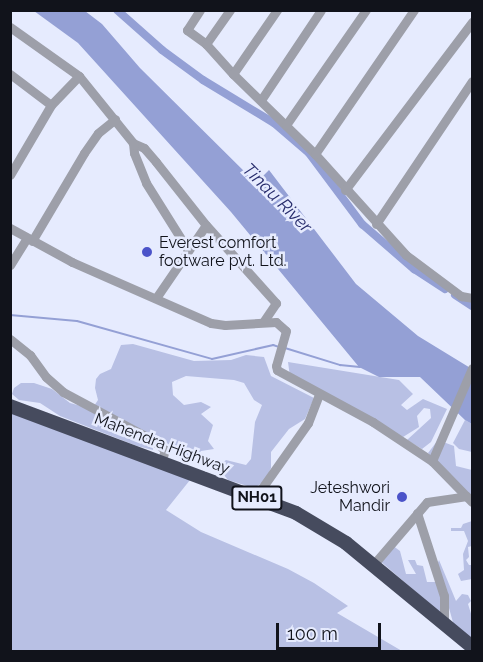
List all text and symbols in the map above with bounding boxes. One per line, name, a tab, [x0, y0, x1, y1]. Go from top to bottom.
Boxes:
water label: Tinau River	[238, 159, 316, 237]
place label: Everest comfort footware pvt. Ltd.	[159, 233, 287, 271]
marker: Everest comfort footware pvt. Ltd.	[140, 245, 154, 259]
street label: Mahendra Highway	[92, 409, 232, 479]
place label: Jeteshwori Mandir	[310, 478, 390, 516]
road number: NH01	[230, 486, 284, 510]
marker: Jeteshwori Mandir	[395, 490, 409, 504]
scale bar	[279, 611, 384, 649]
text: 100 m	[287, 623, 338, 644]

